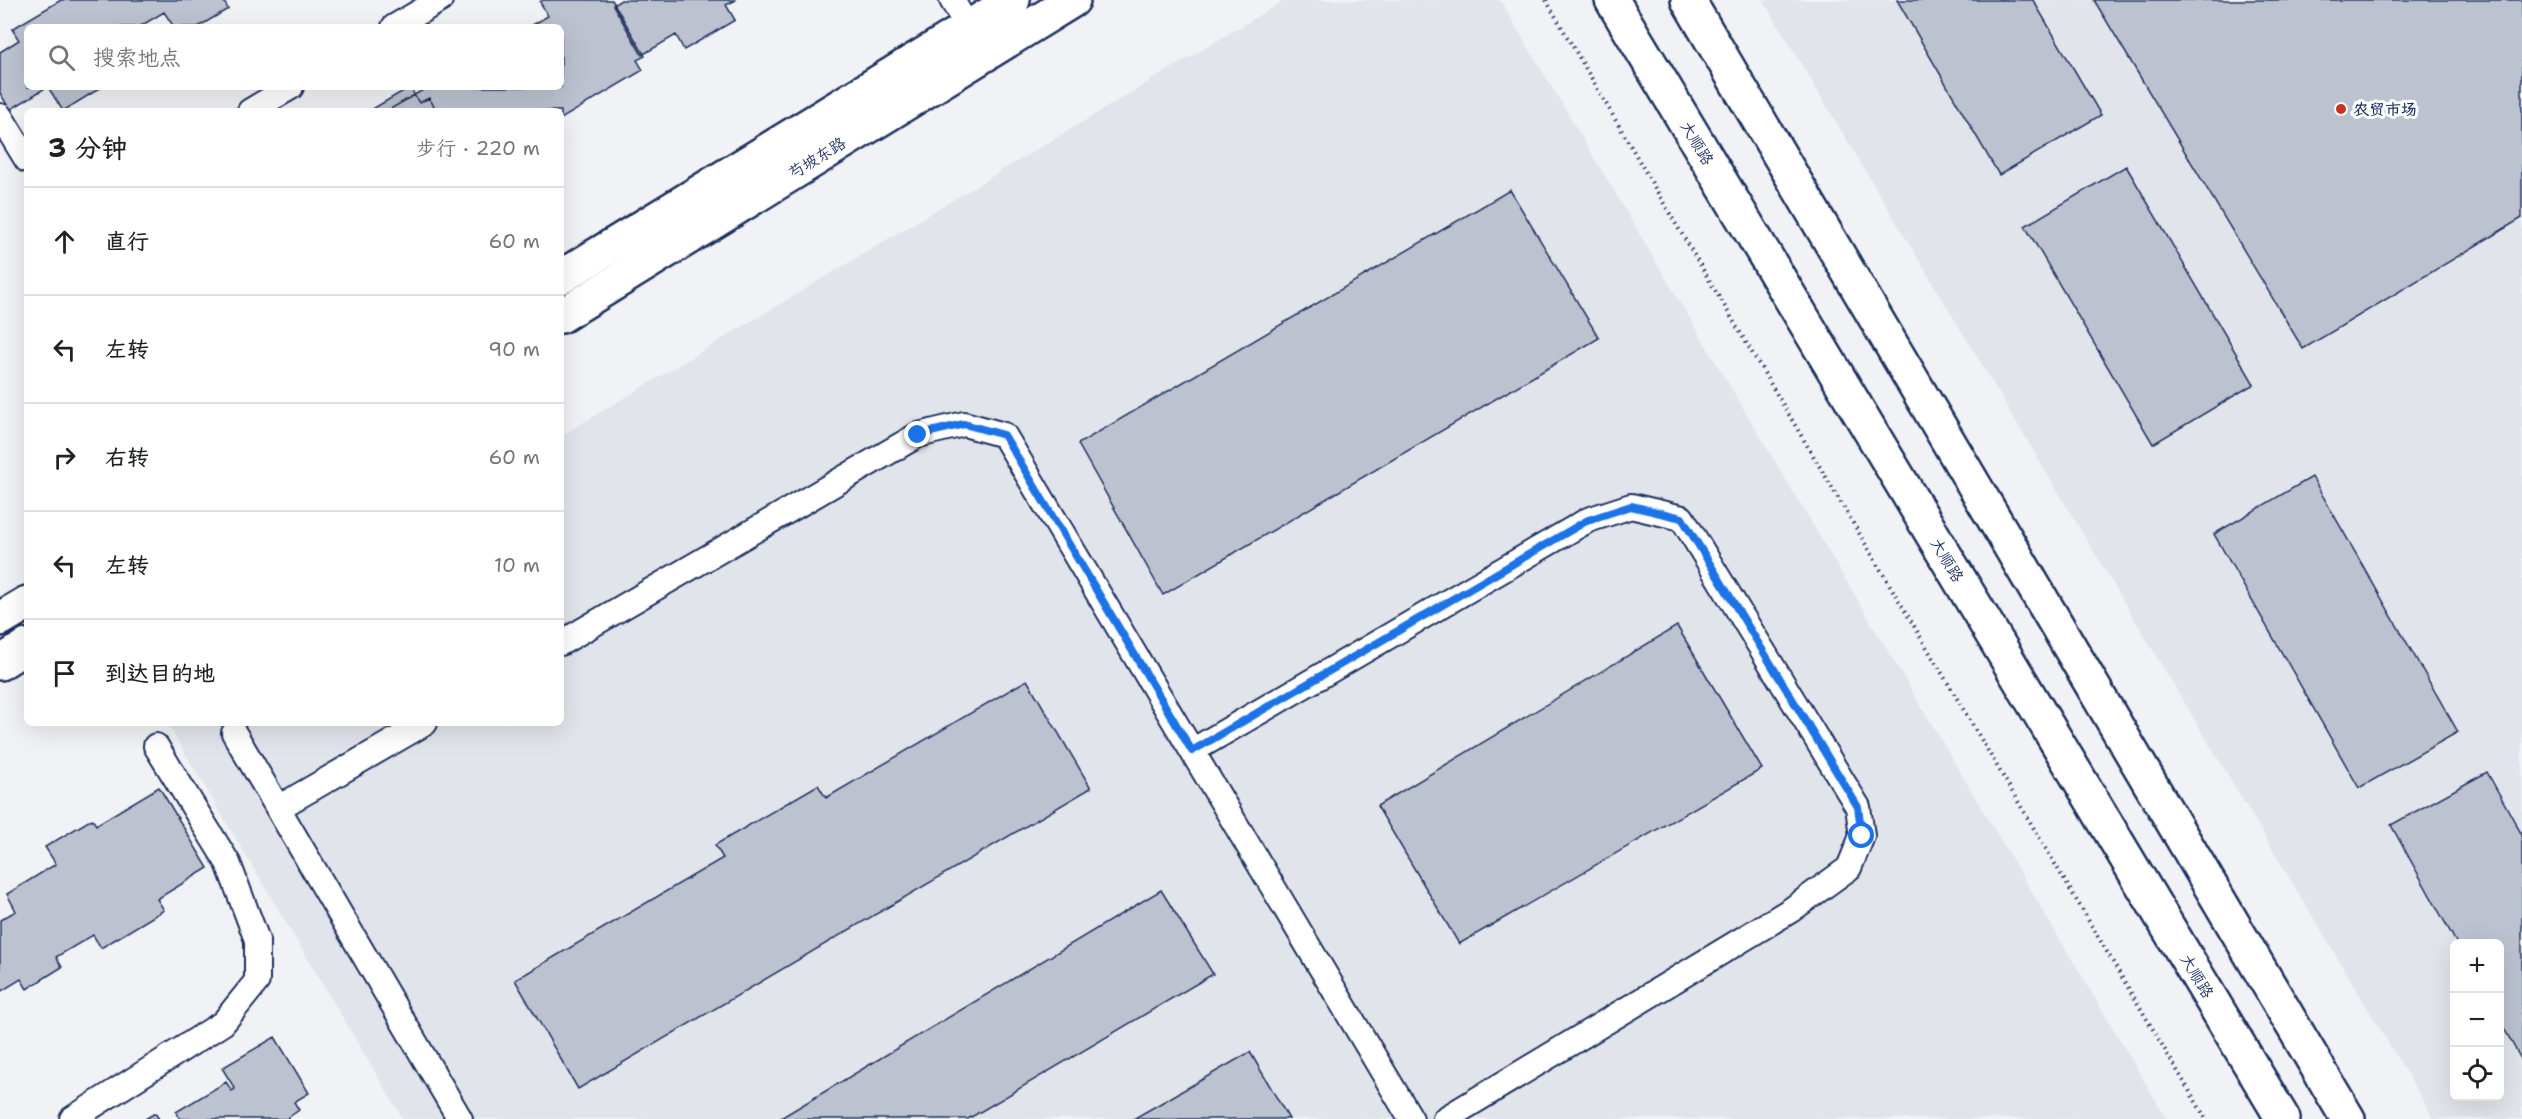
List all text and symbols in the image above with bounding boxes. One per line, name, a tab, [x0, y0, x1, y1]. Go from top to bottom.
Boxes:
search box	[24, 24, 564, 90]
icon: search	[45, 41, 78, 74]
text: 搜索地点	[93, 43, 181, 72]
place label: 农贸市场	[2353, 99, 2417, 120]
marker: 农贸市场	[2334, 102, 2348, 116]
street label: 大顺路	[1676, 117, 1718, 169]
text: 3 分钟	[48, 130, 127, 165]
street label: 芍坡东路	[784, 132, 850, 184]
text: 步行 · 220 m	[416, 135, 540, 161]
icon: ahead	[48, 225, 81, 258]
text: 直行	[105, 227, 149, 256]
text: 60 m	[488, 228, 540, 254]
icon: left	[48, 333, 81, 366]
text: 左转	[105, 335, 149, 364]
text: 90 m	[488, 336, 540, 362]
route end	[904, 421, 930, 447]
icon: right	[48, 441, 81, 474]
text: 右转	[105, 443, 149, 472]
text: 60 m	[488, 444, 540, 470]
street label: 大顺路	[1926, 534, 1968, 586]
icon: left	[48, 549, 81, 582]
text: 左转	[105, 551, 149, 580]
text: 10 m	[494, 552, 540, 578]
icon: arrive	[48, 657, 81, 690]
text: 到达目的地	[105, 659, 215, 688]
route start	[1848, 822, 1874, 848]
map controls	[2450, 939, 2504, 1101]
button: +	[2450, 939, 2504, 993]
street label: 大顺路	[2176, 950, 2218, 1002]
button: −	[2450, 993, 2504, 1047]
button: locate	[2450, 1047, 2504, 1101]

